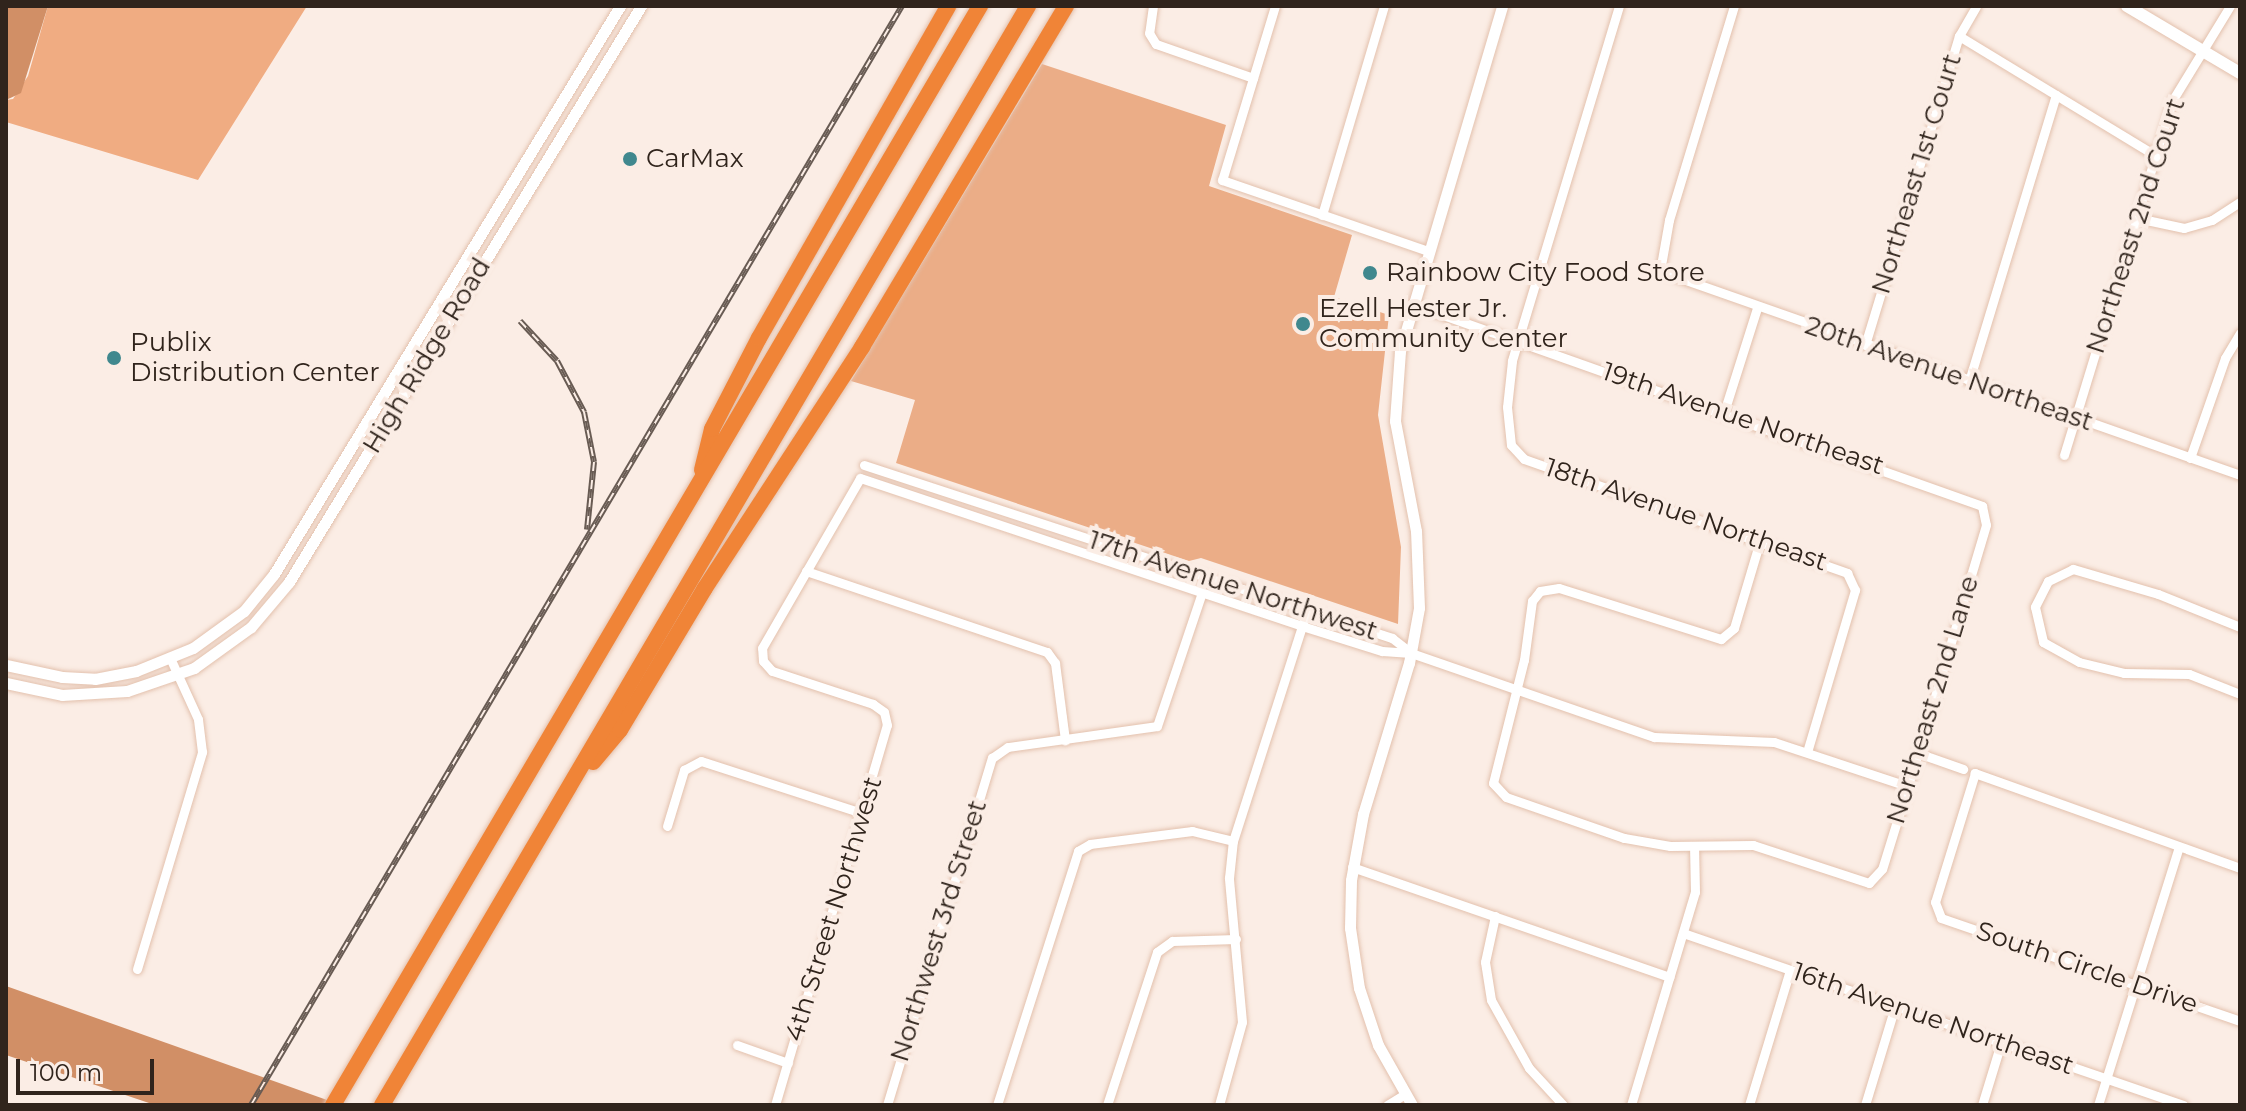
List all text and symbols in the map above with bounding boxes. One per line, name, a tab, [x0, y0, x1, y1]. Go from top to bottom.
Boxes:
street label: Northeast 1st Court	[1866, 50, 1968, 298]
street label: Northeast 2nd Court	[2080, 94, 2192, 358]
place label: CarMax	[646, 143, 744, 175]
marker: CarMax	[621, 150, 639, 168]
street label: High Ridge Road	[356, 253, 498, 459]
place label: Rainbow City Food Store	[1386, 257, 1705, 289]
marker: Rainbow City Food Store	[1361, 264, 1379, 282]
place label: Ezell Hester Jr. Community Center	[1319, 293, 1568, 354]
street label: 20th Avenue Northeast	[1801, 310, 2097, 438]
marker: Ezell Hester Jr. Community Center	[1294, 315, 1312, 333]
place label: Publix Distribution Center	[130, 327, 380, 388]
marker: Publix Distribution Center	[105, 349, 123, 367]
street label: 19th Avenue Northeast	[1598, 356, 1888, 482]
street label: 18th Avenue Northeast	[1541, 452, 1831, 578]
street label: 17th Avenue Northwest	[1085, 525, 1381, 647]
street label: Northeast 2nd Lane	[1880, 572, 1986, 828]
street label: 4th Street Northwest	[779, 773, 889, 1045]
street label: Northwest 3rd Street	[884, 796, 994, 1066]
street label: South Circle Drive	[1972, 915, 2202, 1021]
street label: 16th Avenue Northeast	[1788, 956, 2078, 1082]
scale bar	[20, 1043, 158, 1093]
text: 100 m	[30, 1058, 102, 1087]

